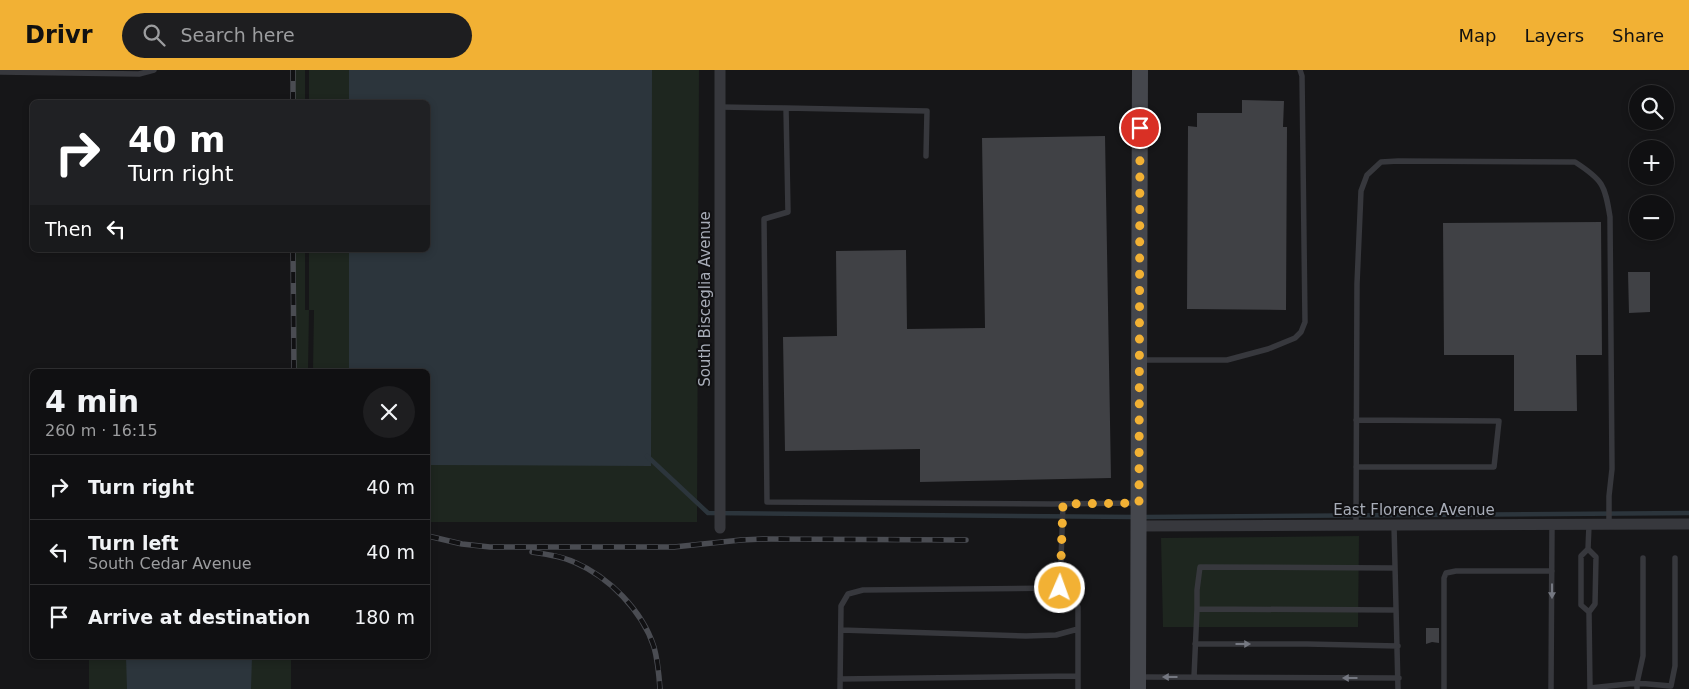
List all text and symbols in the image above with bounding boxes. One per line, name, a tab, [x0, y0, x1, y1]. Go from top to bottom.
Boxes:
search box	[122, 13, 472, 58]
text: Drivr	[25, 21, 92, 49]
icon: search	[140, 21, 168, 49]
text: Search here	[180, 24, 295, 46]
text: Map	[1458, 25, 1496, 46]
text: Layers	[1524, 25, 1584, 46]
text: Share	[1612, 25, 1664, 46]
map controls	[1629, 85, 1674, 240]
button: search	[1629, 85, 1674, 130]
pin	[1119, 107, 1161, 149]
icon: arrive	[1126, 114, 1154, 142]
icon: right	[45, 120, 110, 185]
text: 40 m	[128, 120, 225, 160]
button: +	[1629, 140, 1674, 185]
text: Turn right	[128, 161, 233, 186]
button: −	[1629, 195, 1674, 240]
street label: South Bisceglia Avenue	[696, 211, 714, 387]
icon: left	[102, 215, 130, 243]
text: Then	[45, 218, 92, 240]
text: 4 min	[45, 384, 139, 419]
button: close	[363, 386, 415, 438]
text: 260 m · 16:15	[45, 421, 158, 440]
icon: right	[45, 473, 73, 501]
text: Turn right	[88, 476, 194, 498]
text: 40 m	[366, 476, 415, 498]
street label: East Florence Avenue	[1333, 501, 1495, 519]
text: Turn left	[88, 532, 179, 554]
icon: left	[45, 538, 73, 566]
text: 40 m	[366, 541, 415, 563]
text: South Cedar Avenue	[88, 554, 252, 573]
position arrow	[1033, 561, 1085, 613]
one-way arrow	[1548, 583, 1556, 599]
icon: arrive	[45, 603, 73, 631]
text: Arrive at destination	[88, 606, 310, 628]
text: 180 m	[354, 606, 415, 628]
one-way arrow	[1236, 640, 1252, 648]
one-way arrow	[1162, 673, 1178, 681]
one-way arrow	[1342, 674, 1358, 682]

